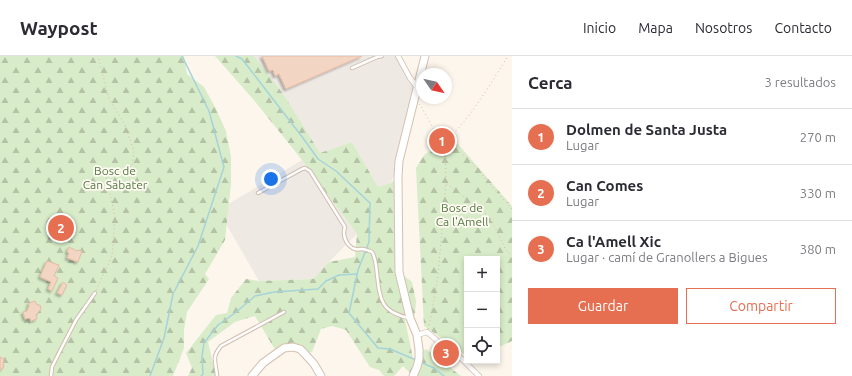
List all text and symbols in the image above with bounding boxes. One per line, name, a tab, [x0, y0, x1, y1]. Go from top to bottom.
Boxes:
text: Waypost	[20, 17, 98, 39]
text: Inicio	[583, 20, 616, 36]
text: Mapa	[638, 20, 673, 36]
text: Nosotros	[695, 20, 752, 36]
text: Contacto	[774, 20, 832, 36]
north arrow	[416, 68, 452, 104]
text: Cerca	[528, 73, 573, 92]
text: 3 resultados	[765, 75, 836, 89]
text: Dolmen de Santa Justa	[566, 121, 727, 138]
pin: 1	[429, 126, 455, 156]
text: 1	[537, 130, 545, 144]
text: 270 m	[800, 130, 836, 144]
text: Lugar	[566, 138, 599, 152]
park label: Bosc de Can Sabater	[83, 164, 148, 191]
your location	[261, 169, 281, 189]
text: Can Comes	[566, 177, 643, 194]
text: 2	[537, 186, 545, 200]
text: 330 m	[800, 186, 836, 200]
text: Lugar	[566, 194, 599, 208]
park label: Bosc de Ca l'Amell	[436, 201, 488, 228]
pin: 2	[48, 213, 74, 243]
text: Ca l'Amell Xic	[566, 233, 661, 250]
text: 3	[537, 242, 545, 256]
text: 380 m	[800, 242, 836, 256]
text: Lugar · camí de Granollers a Bigues	[566, 250, 768, 264]
map controls	[464, 256, 500, 364]
button: +	[464, 256, 500, 292]
button: Guardar	[528, 288, 678, 324]
button: Compartir	[686, 288, 836, 324]
button: −	[464, 292, 500, 328]
button: locate	[464, 328, 500, 364]
pin: 3	[433, 338, 459, 368]

